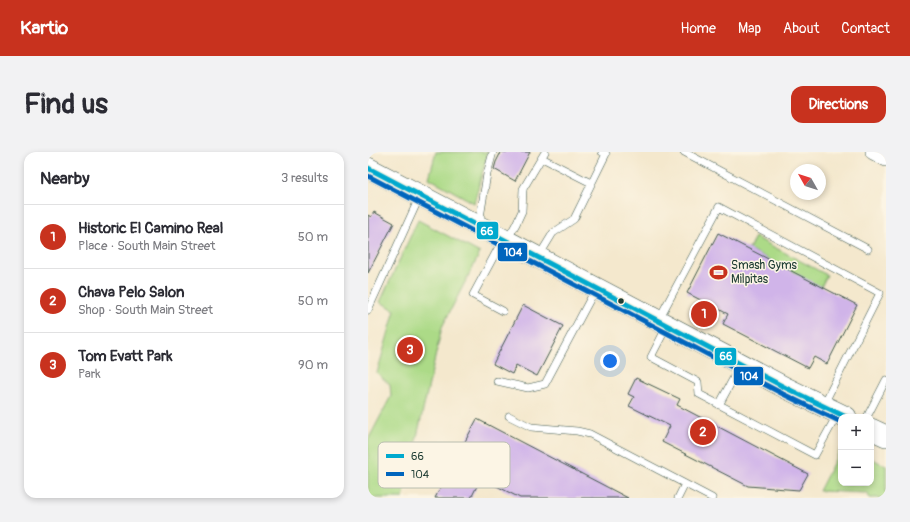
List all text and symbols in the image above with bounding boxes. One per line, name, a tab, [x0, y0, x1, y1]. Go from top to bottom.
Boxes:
text: Kartio	[20, 16, 68, 40]
text: Home	[681, 20, 716, 37]
text: Map	[738, 20, 761, 37]
text: About	[783, 20, 819, 37]
text: Contact	[841, 20, 890, 37]
button: Directions	[791, 86, 886, 123]
text: Find us	[24, 87, 108, 122]
north arrow	[790, 164, 826, 200]
text: Nearby	[40, 168, 89, 189]
text: 3 results	[281, 170, 328, 186]
text: Historic El Camino Real	[78, 219, 223, 238]
line badge: 66	[476, 221, 499, 240]
text: 66	[481, 225, 494, 238]
text: 1	[50, 229, 56, 245]
text: 50 m	[298, 229, 328, 245]
text: Place · South Main Street	[78, 238, 215, 254]
line badge: 104	[497, 242, 528, 262]
text: 104	[504, 246, 523, 259]
place label: Smash Gyms Milpitas	[731, 258, 797, 287]
sports icon: Smash Gyms Milpitas	[708, 262, 728, 282]
text: Chava Pelo Salon	[78, 283, 185, 302]
text: 2	[49, 293, 57, 309]
text: 50 m	[298, 293, 328, 309]
unlabelled marker	[616, 296, 626, 306]
pin: 1	[691, 299, 717, 329]
text: Shop · South Main Street	[78, 302, 213, 318]
pin: 3	[397, 335, 423, 365]
text: Tom Evatt Park	[78, 347, 173, 366]
line badge: 66	[714, 347, 737, 366]
text: 66	[720, 350, 733, 363]
your location	[600, 351, 620, 371]
text: 3	[49, 357, 57, 373]
text: 90 m	[298, 357, 328, 373]
text: Park	[78, 366, 101, 382]
line badge: 104	[733, 366, 764, 386]
text: 104	[740, 370, 759, 383]
map controls	[838, 414, 874, 486]
button: +	[838, 414, 874, 450]
pin: 2	[690, 417, 716, 447]
legend	[378, 442, 510, 488]
text: 66	[411, 450, 424, 463]
button: −	[838, 450, 874, 486]
text: 104	[411, 468, 430, 481]

